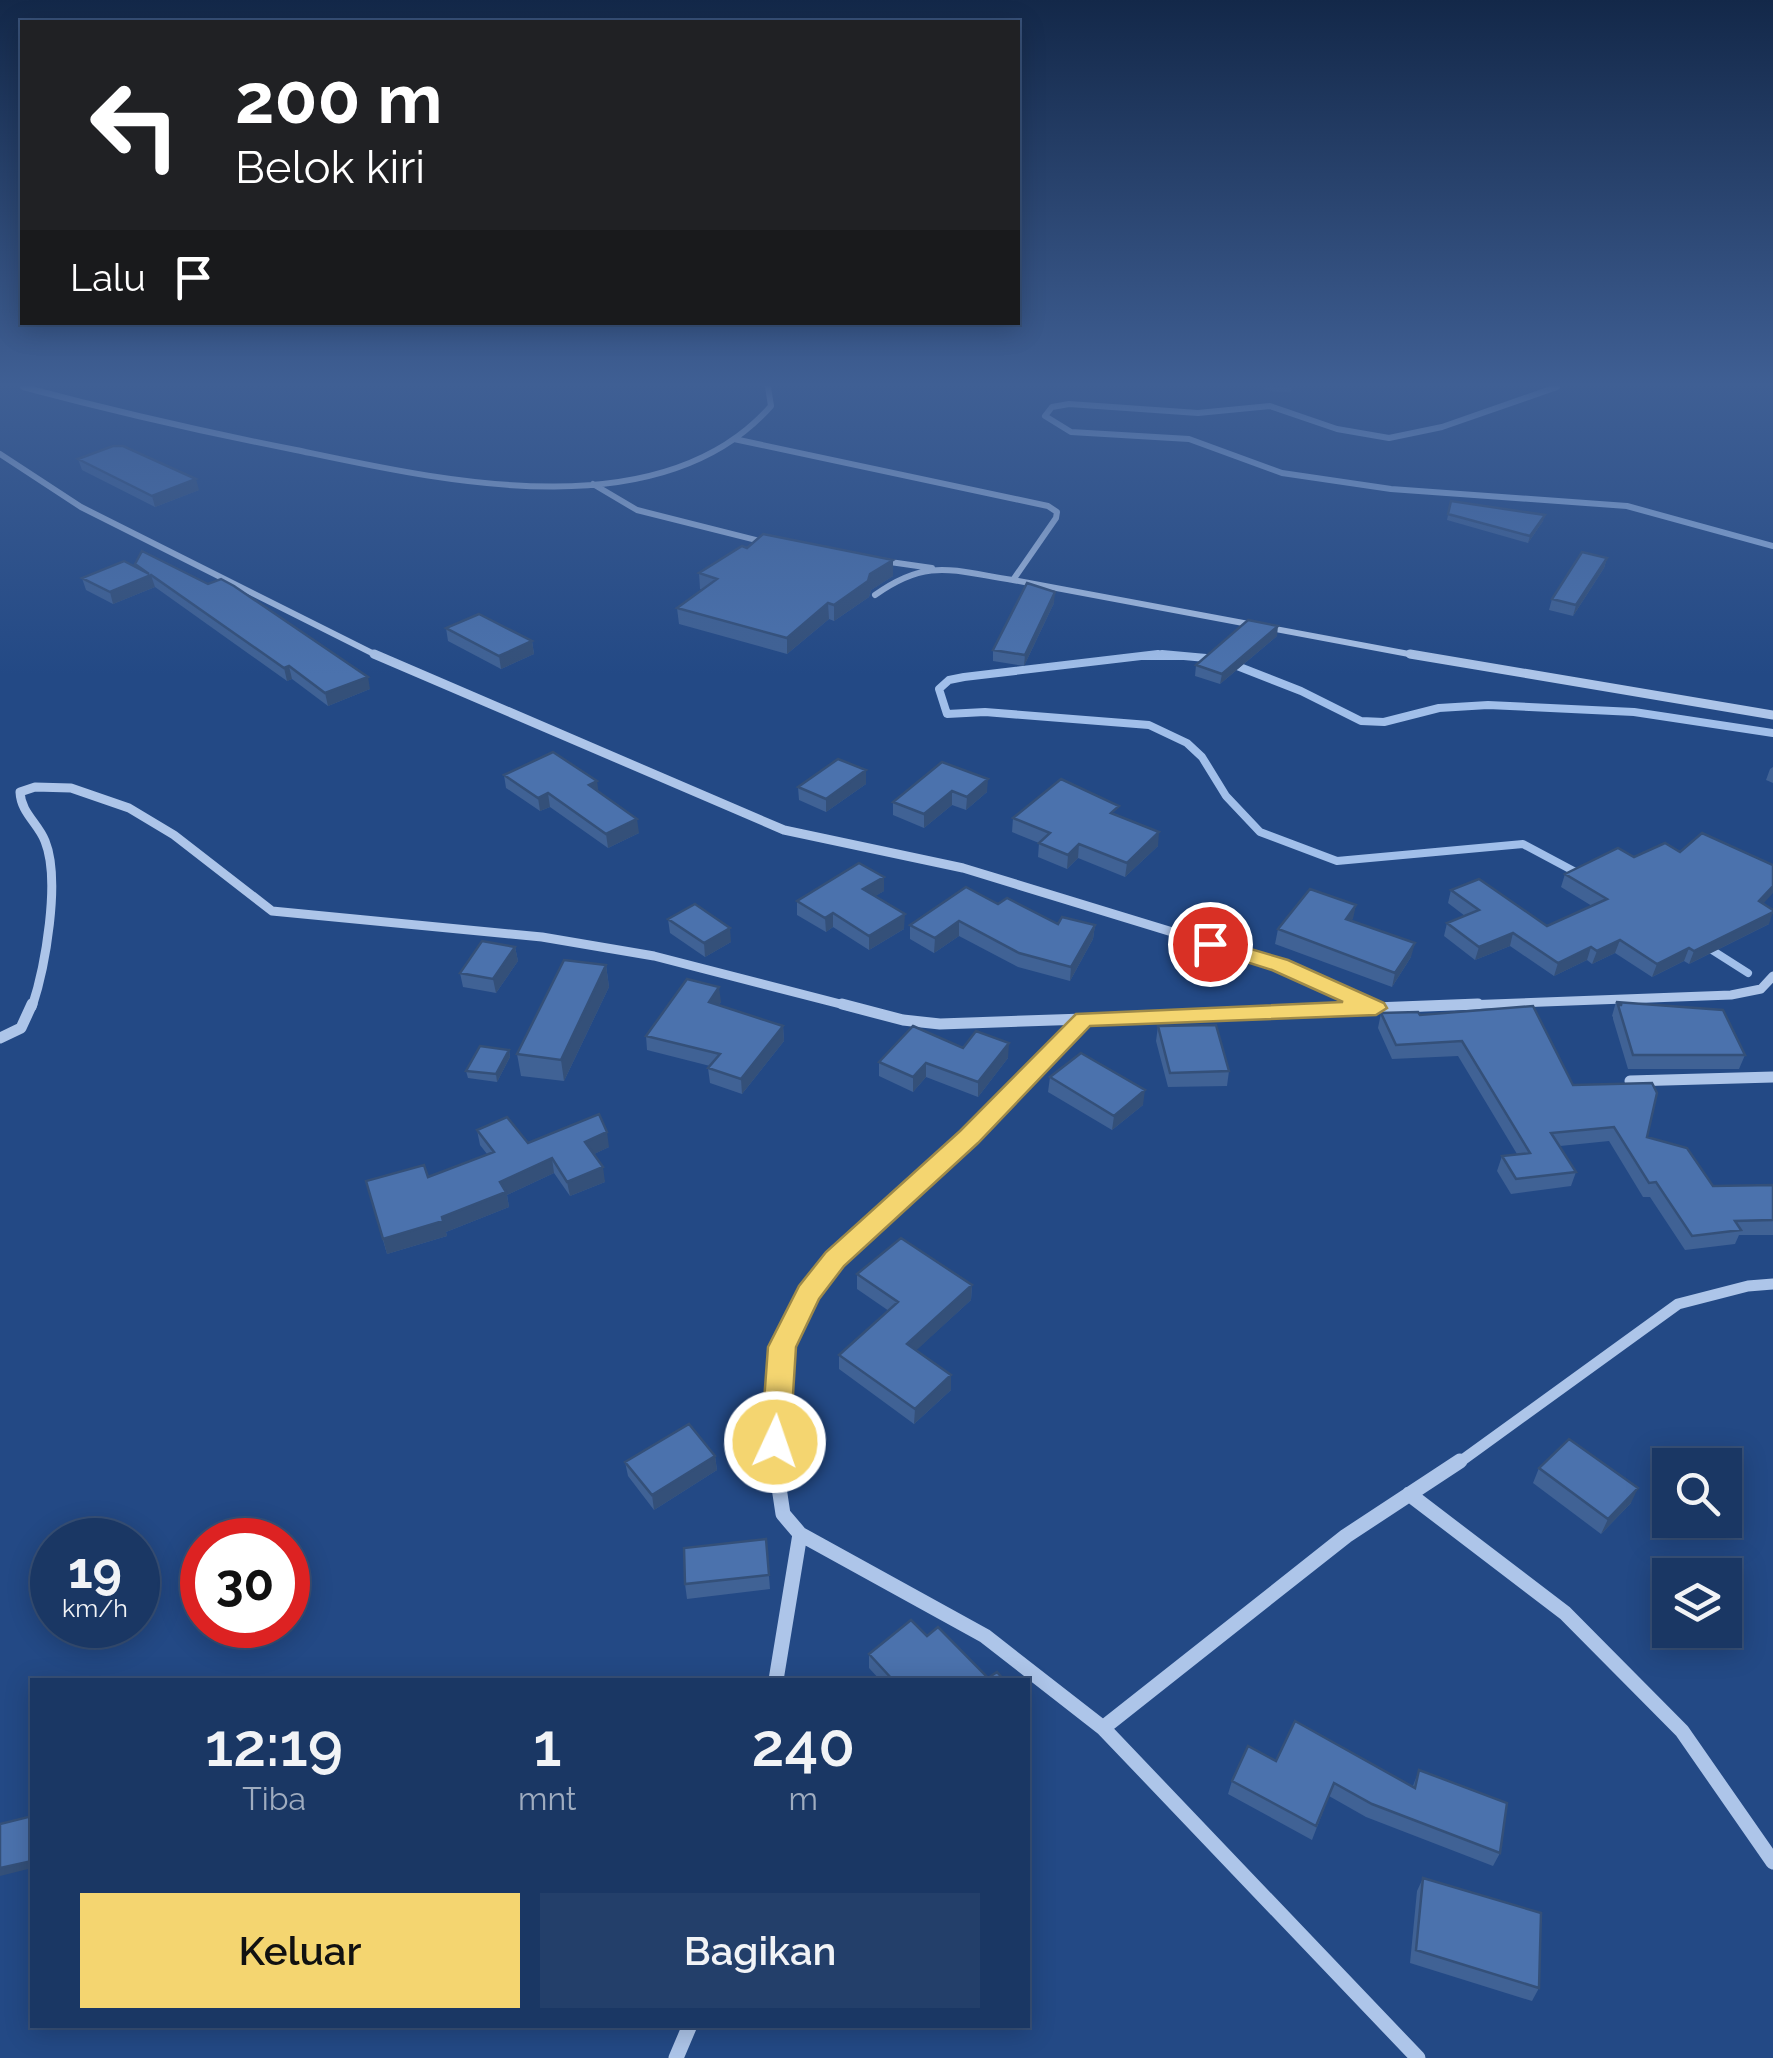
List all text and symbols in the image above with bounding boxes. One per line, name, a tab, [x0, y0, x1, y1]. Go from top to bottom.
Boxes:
text: 200 m	[235, 57, 442, 139]
icon: left	[70, 60, 200, 190]
text: Belok kiri	[235, 141, 425, 194]
icon: arrive	[166, 250, 221, 305]
text: Lalu	[70, 255, 146, 300]
pin	[1168, 902, 1253, 987]
icon: arrive	[1183, 917, 1238, 972]
position arrow	[723, 1390, 827, 1494]
map controls	[1652, 1448, 1742, 1648]
button: search	[1652, 1448, 1742, 1538]
speed limit sign: 30	[180, 1518, 310, 1648]
text: 19	[68, 1541, 122, 1600]
button: layers	[1652, 1558, 1742, 1648]
text: km/h	[62, 1593, 128, 1623]
text: 12:19	[205, 1710, 343, 1780]
text: 1	[533, 1710, 561, 1780]
text: 240	[751, 1710, 855, 1780]
text: Tiba	[242, 1780, 306, 1817]
text: mnt	[518, 1780, 577, 1817]
text: m	[789, 1780, 818, 1817]
button: Keluar	[80, 1893, 520, 2008]
button: Bagikan	[540, 1893, 980, 2008]

